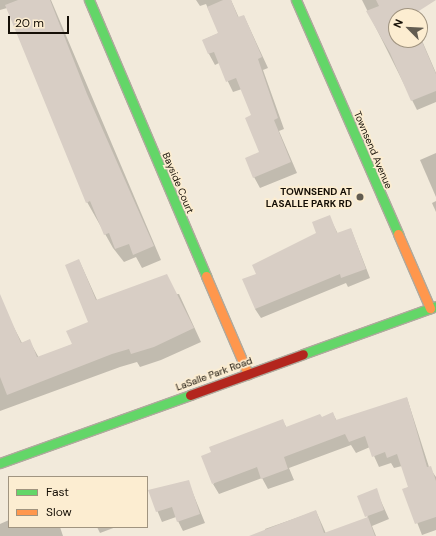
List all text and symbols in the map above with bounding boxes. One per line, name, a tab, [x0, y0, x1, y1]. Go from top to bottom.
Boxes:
scale bar	[10, 8, 71, 34]
north arrow	[388, 8, 428, 48]
text: 20 m	[15, 15, 44, 31]
text: N	[390, 17, 406, 30]
street label: Townsend Avenue	[351, 109, 395, 191]
street label: Bayside Court	[160, 151, 196, 215]
place label: TOWNSEND AT LASALLE PARK RD	[266, 185, 352, 208]
marker: TOWNSEND AT LASALLE PARK RD	[355, 192, 365, 202]
street label: LaSalle Park Road	[174, 355, 254, 393]
legend	[8, 476, 148, 528]
text: Fast	[46, 484, 69, 500]
text: Slow	[46, 504, 72, 520]

